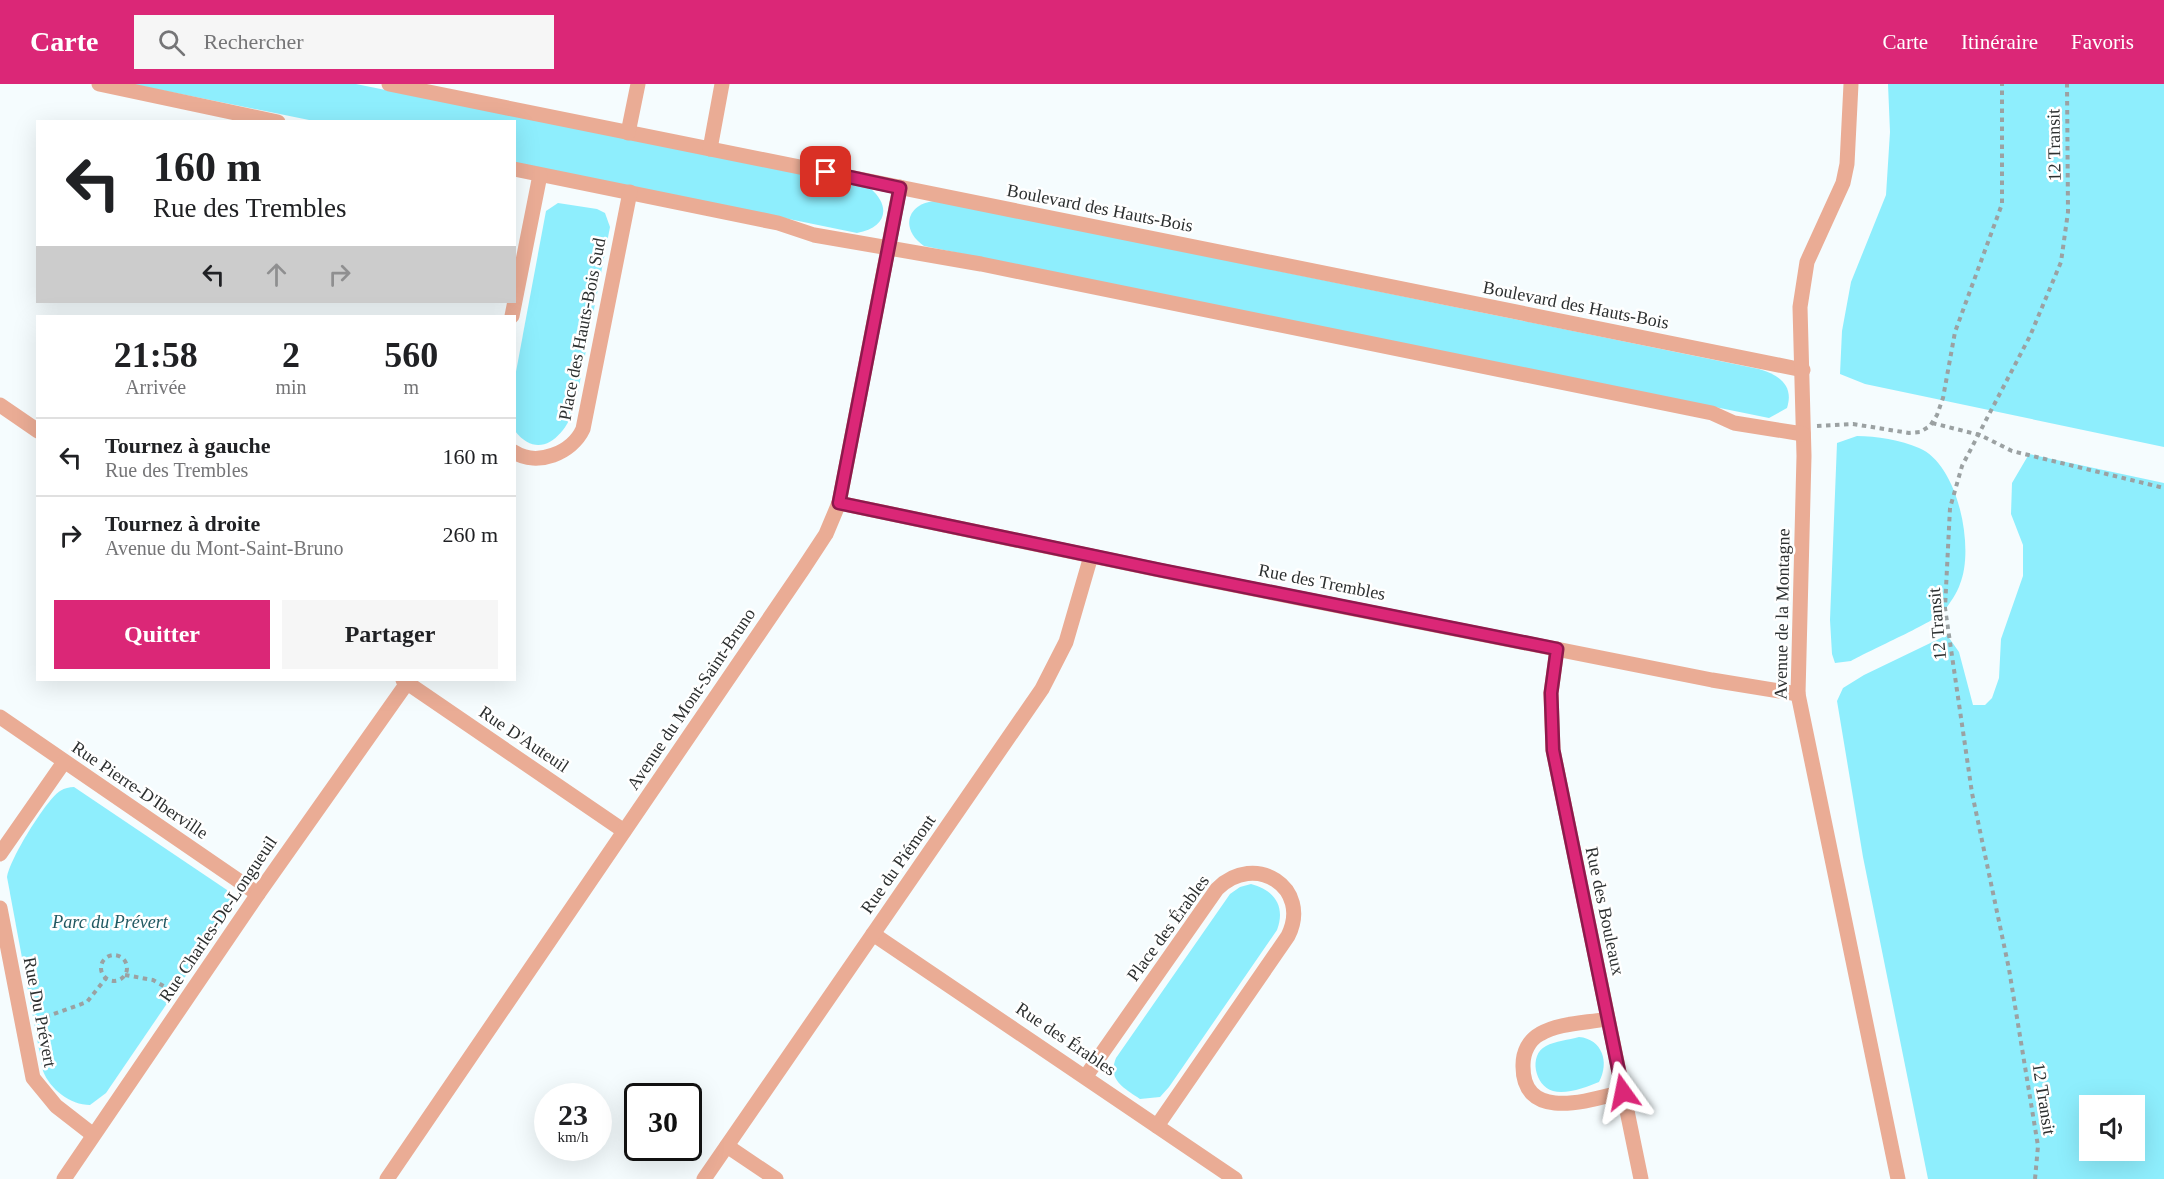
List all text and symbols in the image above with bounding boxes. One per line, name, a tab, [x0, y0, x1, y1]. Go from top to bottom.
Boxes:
search box	[134, 15, 554, 69]
text: Carte	[30, 26, 98, 57]
icon: search	[155, 26, 188, 59]
text: Rechercher	[203, 29, 304, 54]
text: Carte	[1883, 30, 1928, 54]
text: Itinéraire	[1961, 30, 2038, 54]
text: Favoris	[2071, 30, 2134, 54]
street label: 12 Transit	[2043, 109, 2065, 181]
icon: left	[54, 144, 132, 222]
text: 160 m	[153, 144, 262, 190]
pin	[800, 146, 851, 197]
icon: arrive	[809, 155, 842, 188]
street label: Boulevard des Hauts-Bois	[1005, 180, 1195, 236]
text: Rue des Trembles	[153, 193, 347, 223]
street label: Place des Hauts-Bois Sud	[554, 236, 610, 422]
icon: left	[197, 258, 230, 291]
icon: ahead	[260, 258, 293, 291]
icon: right	[323, 258, 356, 291]
street label: Boulevard des Hauts-Bois	[1481, 277, 1671, 333]
text: 21:58	[114, 335, 198, 375]
text: 2	[282, 335, 300, 375]
text: 560	[384, 335, 438, 375]
text: Arrivée	[125, 376, 186, 398]
text: min	[275, 376, 307, 398]
text: m	[404, 376, 419, 398]
text: Tournez à gauche	[105, 433, 270, 458]
icon: left	[54, 441, 87, 474]
text: 160 m	[442, 444, 498, 469]
text: Rue des Trembles	[105, 459, 248, 481]
text: Tournez à droite	[105, 511, 260, 536]
icon: right	[54, 519, 87, 552]
text: 260 m	[442, 522, 498, 547]
street label: Avenue de la Montagne	[1771, 528, 1793, 700]
text: Avenue du Mont-Saint-Bruno	[105, 537, 344, 559]
street label: Rue des Trembles	[1257, 560, 1387, 604]
street label: 12 Transit	[1924, 587, 1950, 661]
button: Quitter	[54, 600, 270, 669]
button: Partager	[282, 600, 498, 669]
street label: Avenue du Mont-Saint-Bruno	[623, 604, 759, 794]
street label: Rue D'Auteuil	[475, 702, 573, 776]
street label: Rue Pierre-D'Iberville	[68, 737, 212, 843]
street label: Rue du Piémont	[857, 811, 939, 917]
street label: Rue Charles-De-Longueuil	[155, 832, 281, 1006]
street label: Rue des Bouleaux	[1582, 845, 1628, 977]
street label: Place des Érables	[1122, 871, 1213, 985]
park label: Parc du Prévert	[51, 912, 169, 932]
street label: Rue Du Prévert	[19, 955, 61, 1069]
street label: Rue des Érables	[1012, 997, 1120, 1080]
position arrow	[1591, 1060, 1655, 1124]
street label: 12 Transit	[2028, 1062, 2060, 1136]
speed limit sign: 30	[624, 1083, 702, 1161]
map controls	[2079, 1095, 2145, 1161]
button: sound	[2079, 1095, 2145, 1161]
text: 23	[558, 1098, 588, 1131]
text: km/h	[558, 1129, 588, 1145]

